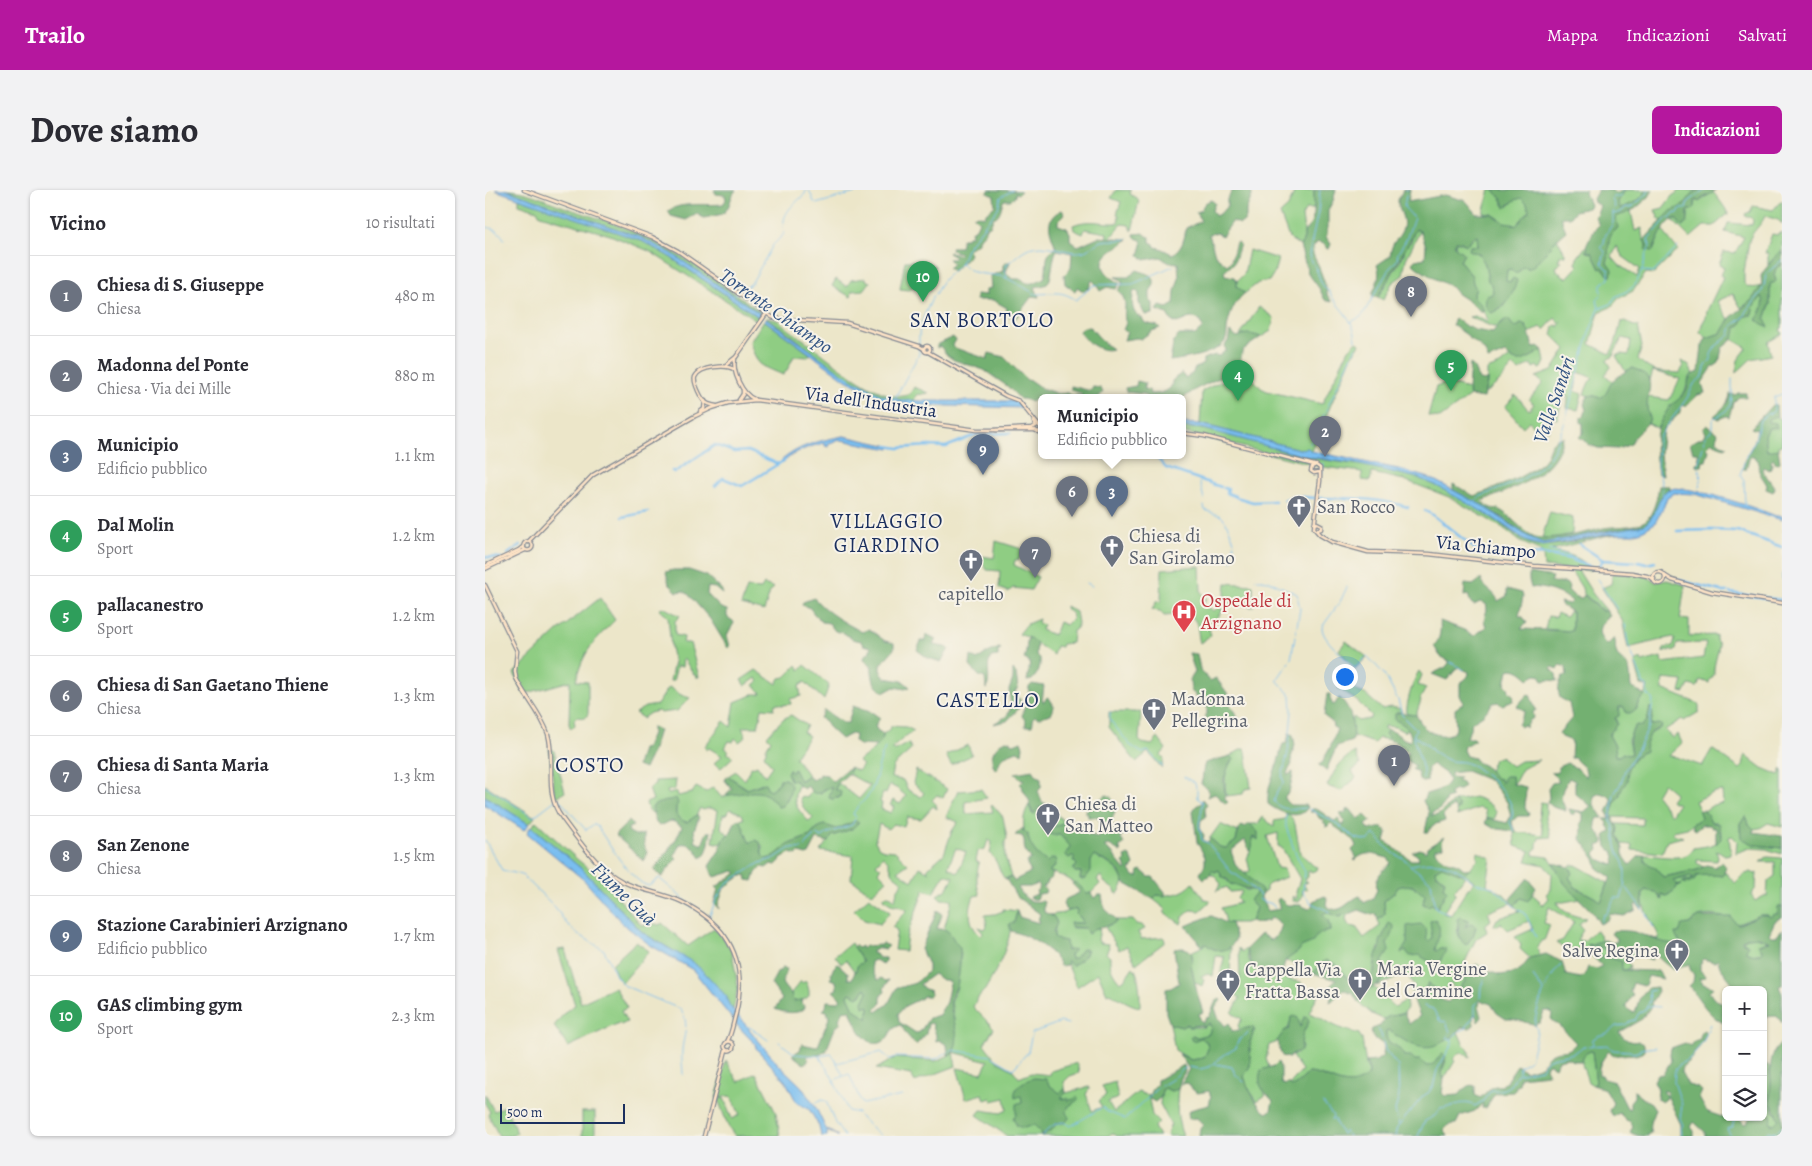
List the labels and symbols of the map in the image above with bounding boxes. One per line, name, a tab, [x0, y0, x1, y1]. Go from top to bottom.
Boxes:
pin: 10	[907, 261, 939, 302]
water label: Torrente Chiampo	[714, 262, 838, 360]
pin: 8	[1395, 276, 1427, 317]
district label: SAN BORTOLO	[910, 306, 1054, 334]
pin: 5	[1435, 350, 1467, 391]
water label: Valle Sandri	[1527, 353, 1581, 447]
pin: 4	[1222, 360, 1254, 401]
street label: Via dell'Industria	[802, 380, 939, 424]
pin: 2	[1309, 416, 1341, 457]
pin: 9	[967, 434, 999, 475]
pin: 6	[1056, 476, 1088, 517]
pin: 3	[1096, 476, 1128, 517]
church icon: San Rocco	[1286, 494, 1312, 528]
place label: San Rocco	[1317, 494, 1395, 520]
district label: VILLAGGIO GIARDINO	[830, 507, 943, 559]
place label: Chiesa di San Girolamo	[1129, 523, 1235, 571]
street label: Via Chiampo	[1434, 529, 1537, 565]
church icon: Chiesa di San Girolamo	[1099, 534, 1125, 568]
pin: 7	[1019, 537, 1051, 578]
church icon: capitello	[958, 548, 984, 582]
place label: capitello	[938, 581, 1004, 607]
place label: Ospedale di Arzignano	[1200, 588, 1292, 636]
hospital icon: Ospedale di Arzignano	[1171, 599, 1197, 633]
your location	[1332, 664, 1358, 690]
district label: CASTELLO	[936, 686, 1040, 714]
place label: Madonna Pellegrina	[1171, 686, 1248, 734]
church icon: Madonna Pellegrina	[1141, 697, 1167, 731]
pin: 1	[1378, 745, 1410, 786]
district label: COSTO	[555, 751, 625, 779]
place label: Chiesa di San Matteo	[1065, 791, 1153, 839]
church icon: Chiesa di San Matteo	[1035, 802, 1061, 836]
water label: Fiume Guà	[585, 856, 663, 932]
place label: Salve Regina	[1562, 938, 1659, 964]
church icon: Salve Regina	[1664, 938, 1690, 972]
place label: Maria Vergine del Carmine	[1377, 956, 1487, 1004]
place label: Cappella Via Fratta Bassa	[1245, 957, 1341, 1005]
church icon: Maria Vergine del Carmine	[1347, 967, 1373, 1001]
church icon: Cappella Via Fratta Bassa	[1215, 968, 1241, 1002]
scale bar	[500, 1101, 625, 1124]

